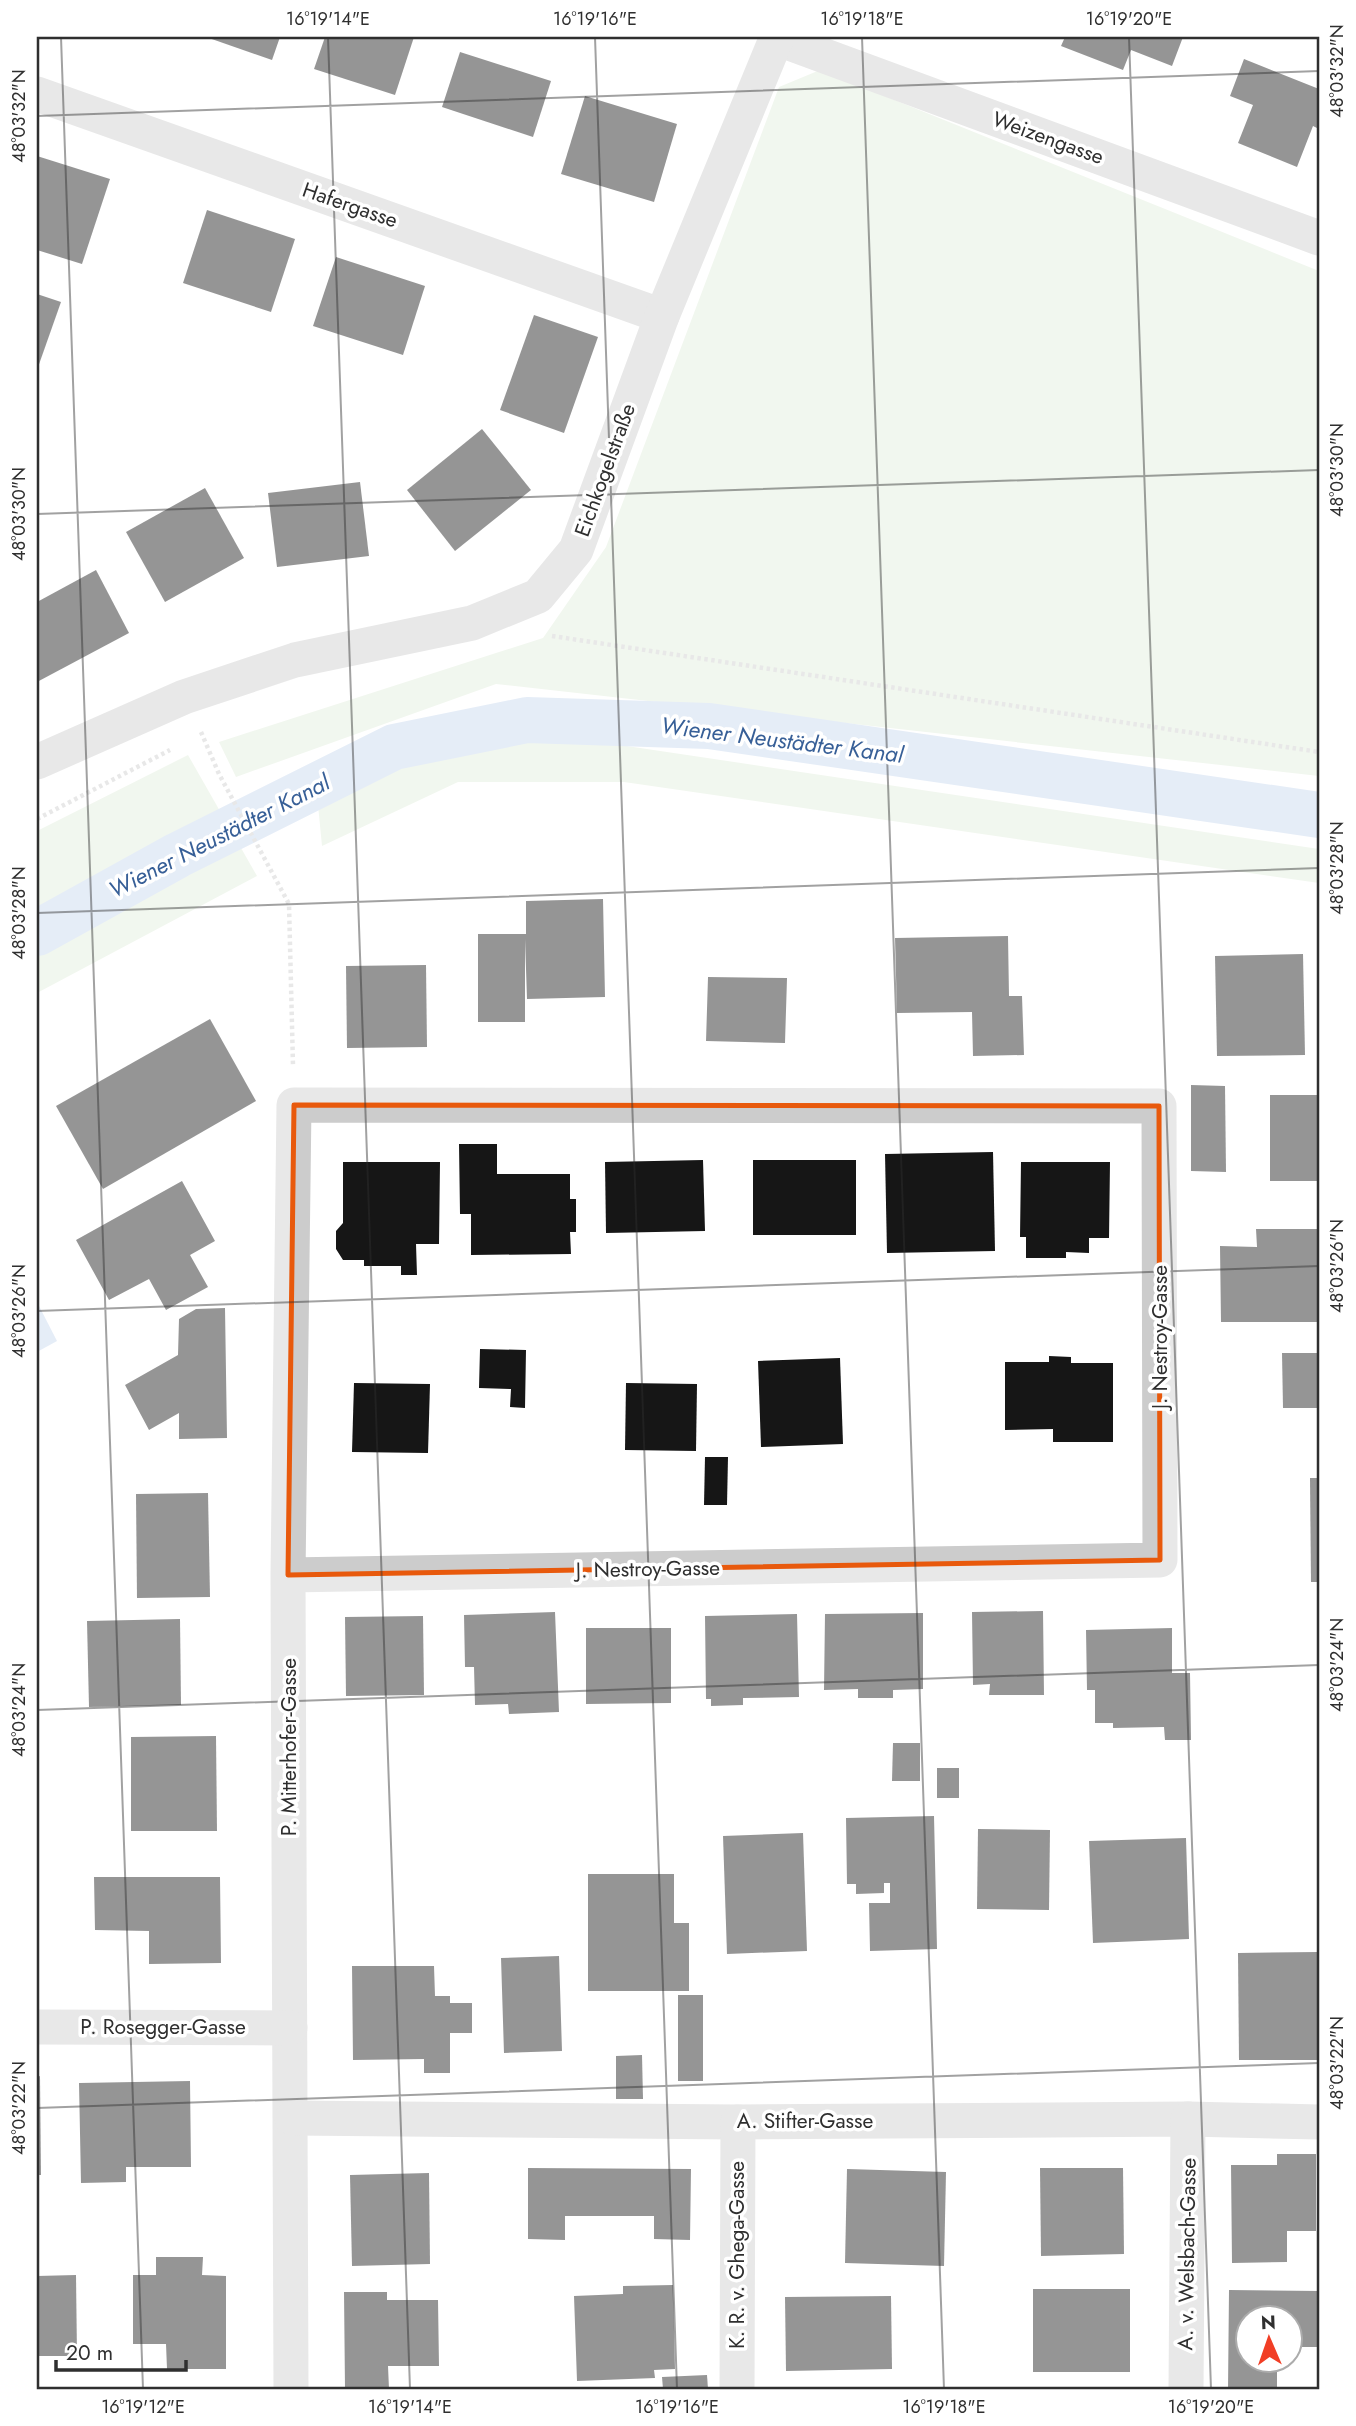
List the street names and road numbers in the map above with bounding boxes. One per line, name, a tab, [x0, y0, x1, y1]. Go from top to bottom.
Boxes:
street label: Weizengasse	[988, 104, 1108, 172]
street label: Hafergasse	[298, 175, 402, 235]
street label: Eichkogelstraße	[567, 399, 643, 541]
street label: J. Nestroy-Gasse	[1145, 1265, 1175, 1412]
street label: J. Nestroy-Gasse	[573, 1553, 720, 1585]
street label: P. Mitterhofer-Gasse	[274, 1658, 304, 1836]
street label: P. Rosegger-Gasse	[80, 2012, 246, 2042]
street label: A. Stifter-Gasse	[737, 2106, 874, 2136]
street label: A. v. Welsbach-Gasse	[1170, 2157, 1204, 2351]
street label: K. R. v. Ghega-Gasse	[722, 2161, 752, 2349]

